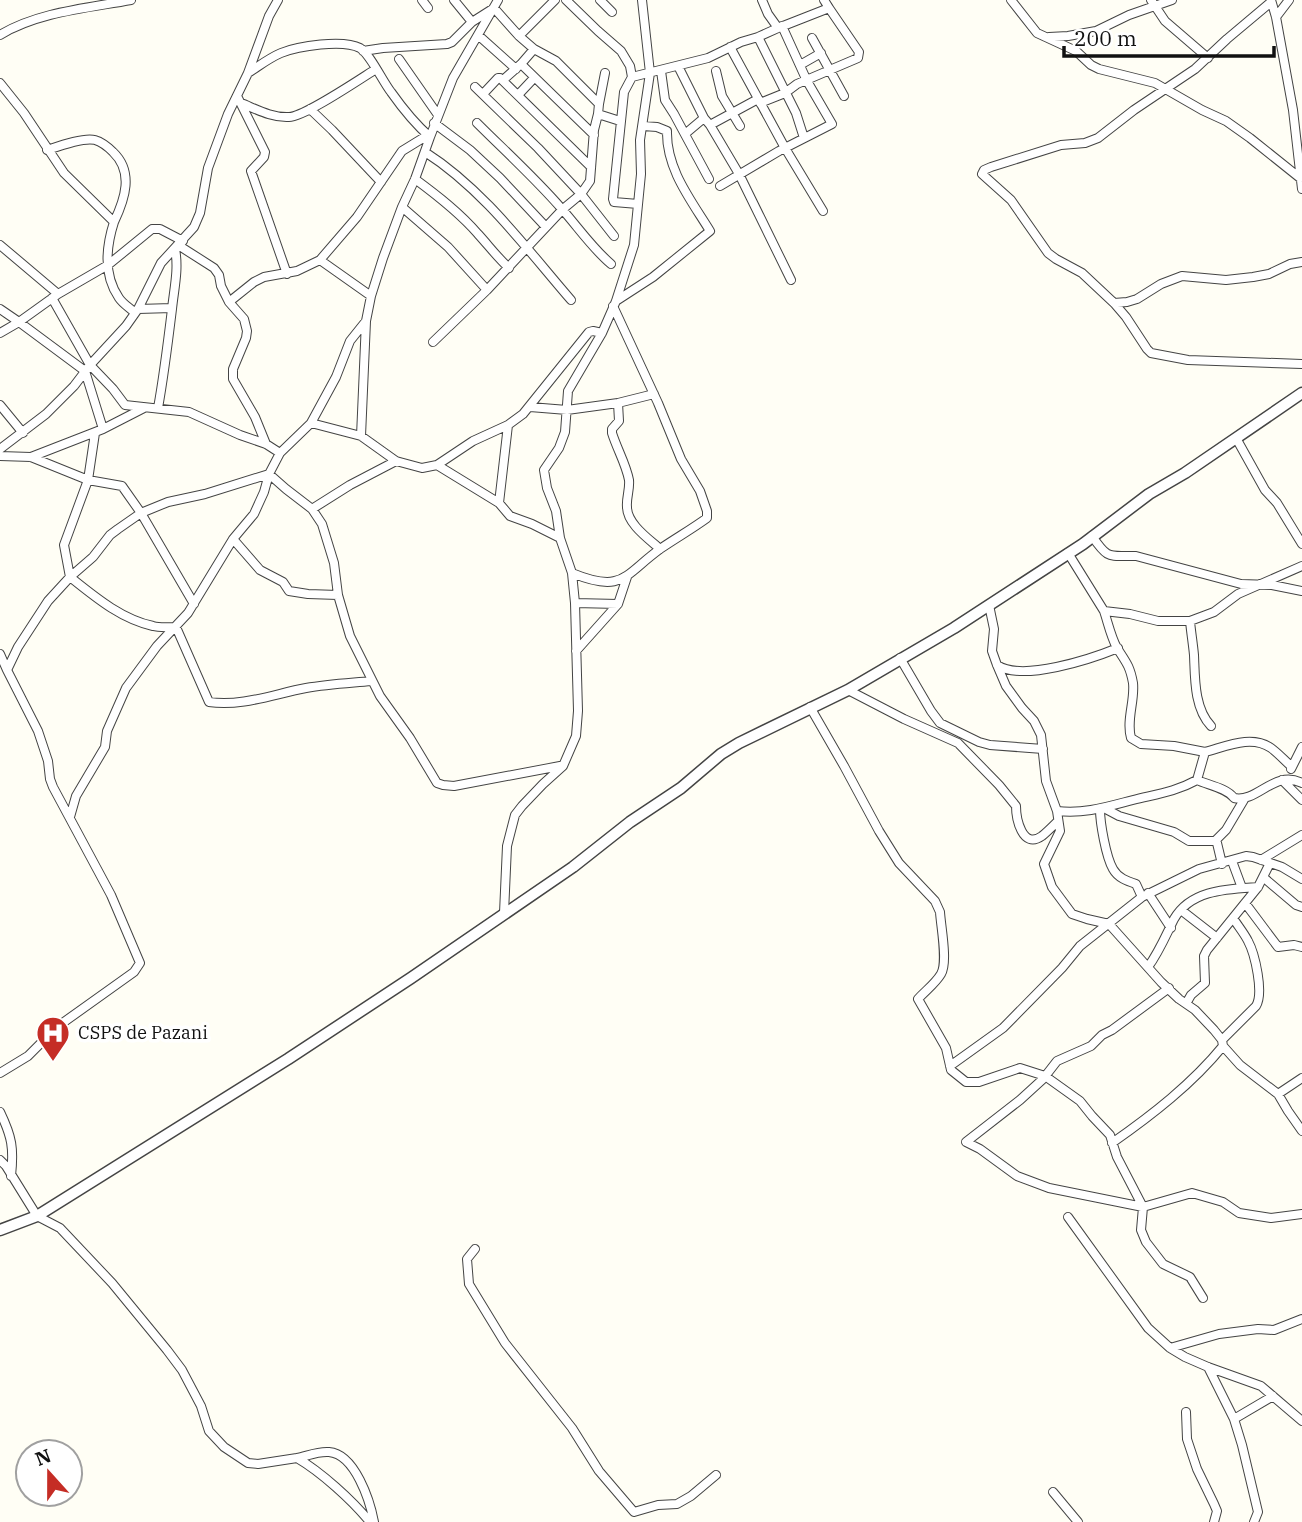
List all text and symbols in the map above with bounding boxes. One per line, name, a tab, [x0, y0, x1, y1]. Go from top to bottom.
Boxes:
scale bar	[1064, 14, 1274, 58]
text: 200 m	[1074, 24, 1137, 52]
hospital icon: CSPS de Pazani	[34, 1014, 72, 1063]
place label: CSPS de Pazani	[78, 1021, 208, 1044]
north arrow	[14, 1438, 84, 1508]
text: N	[32, 1443, 54, 1471]

